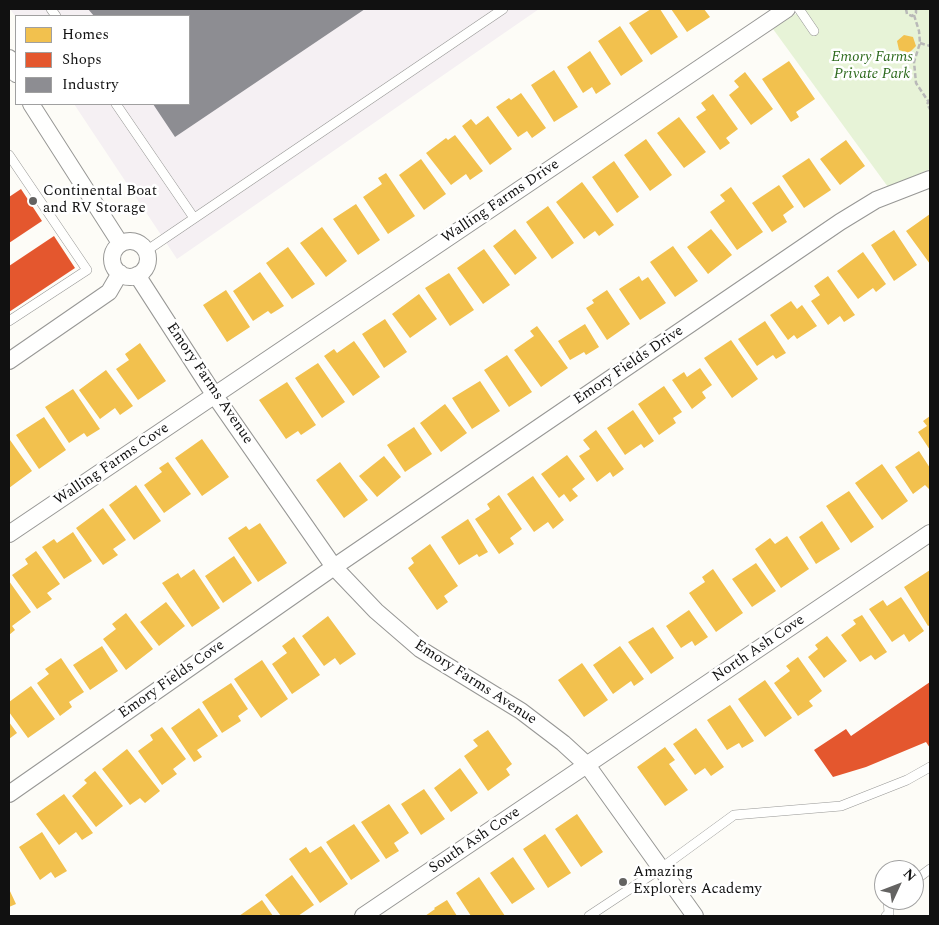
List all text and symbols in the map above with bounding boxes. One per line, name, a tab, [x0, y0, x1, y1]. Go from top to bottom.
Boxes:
legend	[15, 15, 190, 105]
text: Homes	[62, 23, 109, 46]
text: Shops	[62, 48, 102, 71]
park label: Emory Farms Private Park	[831, 49, 913, 84]
text: Industry	[62, 73, 118, 96]
street label: Walling Farms Drive	[439, 156, 563, 248]
place label: Continental Boat and RV Storage	[43, 183, 157, 218]
marker: Continental Boat and RV Storage	[27, 195, 39, 207]
street label: Emory Farms Avenue	[162, 320, 256, 448]
street label: Emory Fields Drive	[571, 323, 687, 409]
street label: Walling Farms Cove	[51, 420, 173, 510]
street label: North Ash Cove	[709, 612, 809, 686]
street label: Emory Fields Cove	[116, 637, 228, 723]
street label: Emory Farms Avenue	[410, 637, 540, 729]
street label: South Ash Cove	[426, 804, 524, 878]
north arrow	[874, 860, 924, 910]
place label: Amazing Explorers Academy	[633, 864, 762, 899]
text: N	[898, 864, 921, 886]
marker: Amazing Explorers Academy	[617, 876, 629, 888]

